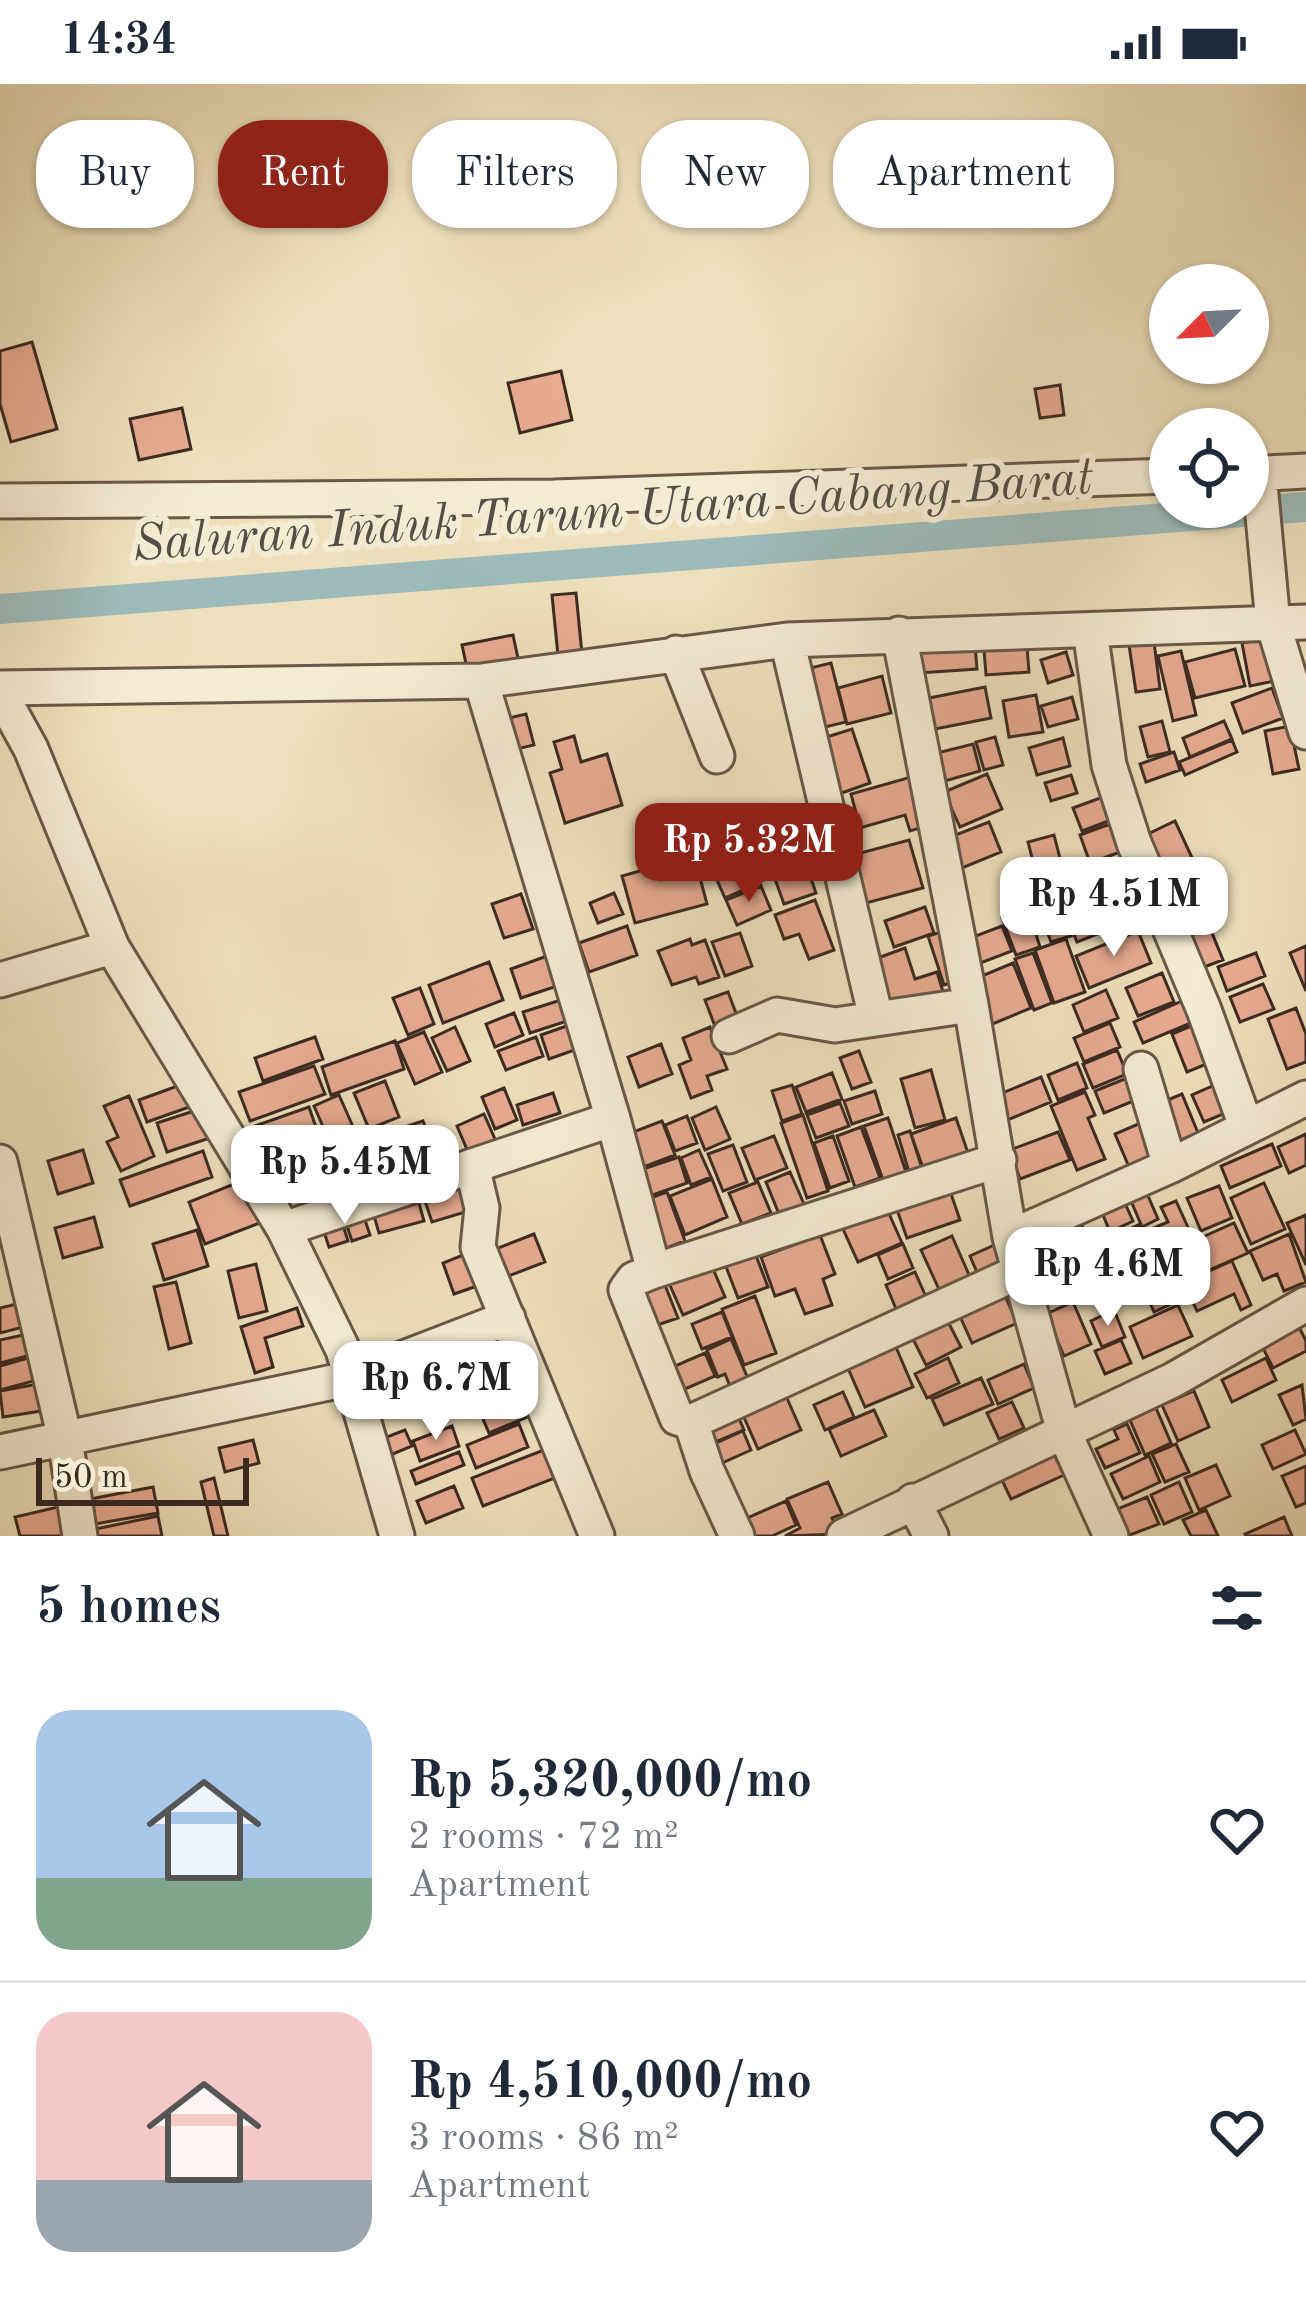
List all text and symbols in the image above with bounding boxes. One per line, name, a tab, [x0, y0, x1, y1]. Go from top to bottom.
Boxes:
text: 14:34	[60, 19, 177, 64]
chip: Buy	[36, 120, 194, 228]
chip: Rent	[218, 120, 388, 228]
chip: Filters	[412, 120, 617, 228]
chip: New	[641, 120, 809, 228]
chip: Apartment	[833, 120, 1114, 228]
north arrow	[1149, 264, 1269, 384]
map controls	[1149, 264, 1269, 528]
button: locate	[1149, 408, 1269, 528]
water label: Saluran Induk Tarum Utara Cabang Barat	[131, 454, 1096, 573]
pin: Rp 5.32M	[625, 803, 873, 905]
text: Rp 5.32M	[662, 822, 836, 861]
pin: Rp 4.51M	[990, 857, 1238, 959]
text: Rp 4.51M	[1027, 876, 1201, 915]
pin: Rp 5.45M	[221, 1125, 469, 1227]
text: Rp 5.45M	[258, 1144, 432, 1183]
pin: Rp 4.6M	[997, 1227, 1219, 1329]
text: Rp 4.6M	[1032, 1246, 1184, 1285]
pin: Rp 6.7M	[325, 1341, 547, 1443]
text: Rp 6.7M	[360, 1360, 512, 1399]
scale bar	[36, 1452, 249, 1505]
text: 50 m	[54, 1462, 128, 1495]
icon: filters	[1204, 1575, 1270, 1641]
text: 5 homes	[36, 1583, 221, 1634]
text: Rp 5,320,000/mo	[408, 1757, 812, 1808]
icon: home	[132, 1758, 276, 1902]
icon: heart	[1204, 1797, 1270, 1863]
text: 2 rooms · 72 m²	[408, 1818, 679, 1857]
text: Apartment	[408, 1866, 591, 1905]
text: Rp 4,510,000/mo	[408, 2058, 812, 2109]
icon: home	[132, 2060, 276, 2204]
icon: heart	[1204, 2099, 1270, 2165]
text: 3 rooms · 86 m²	[408, 2119, 679, 2158]
text: Apartment	[408, 2167, 591, 2206]

